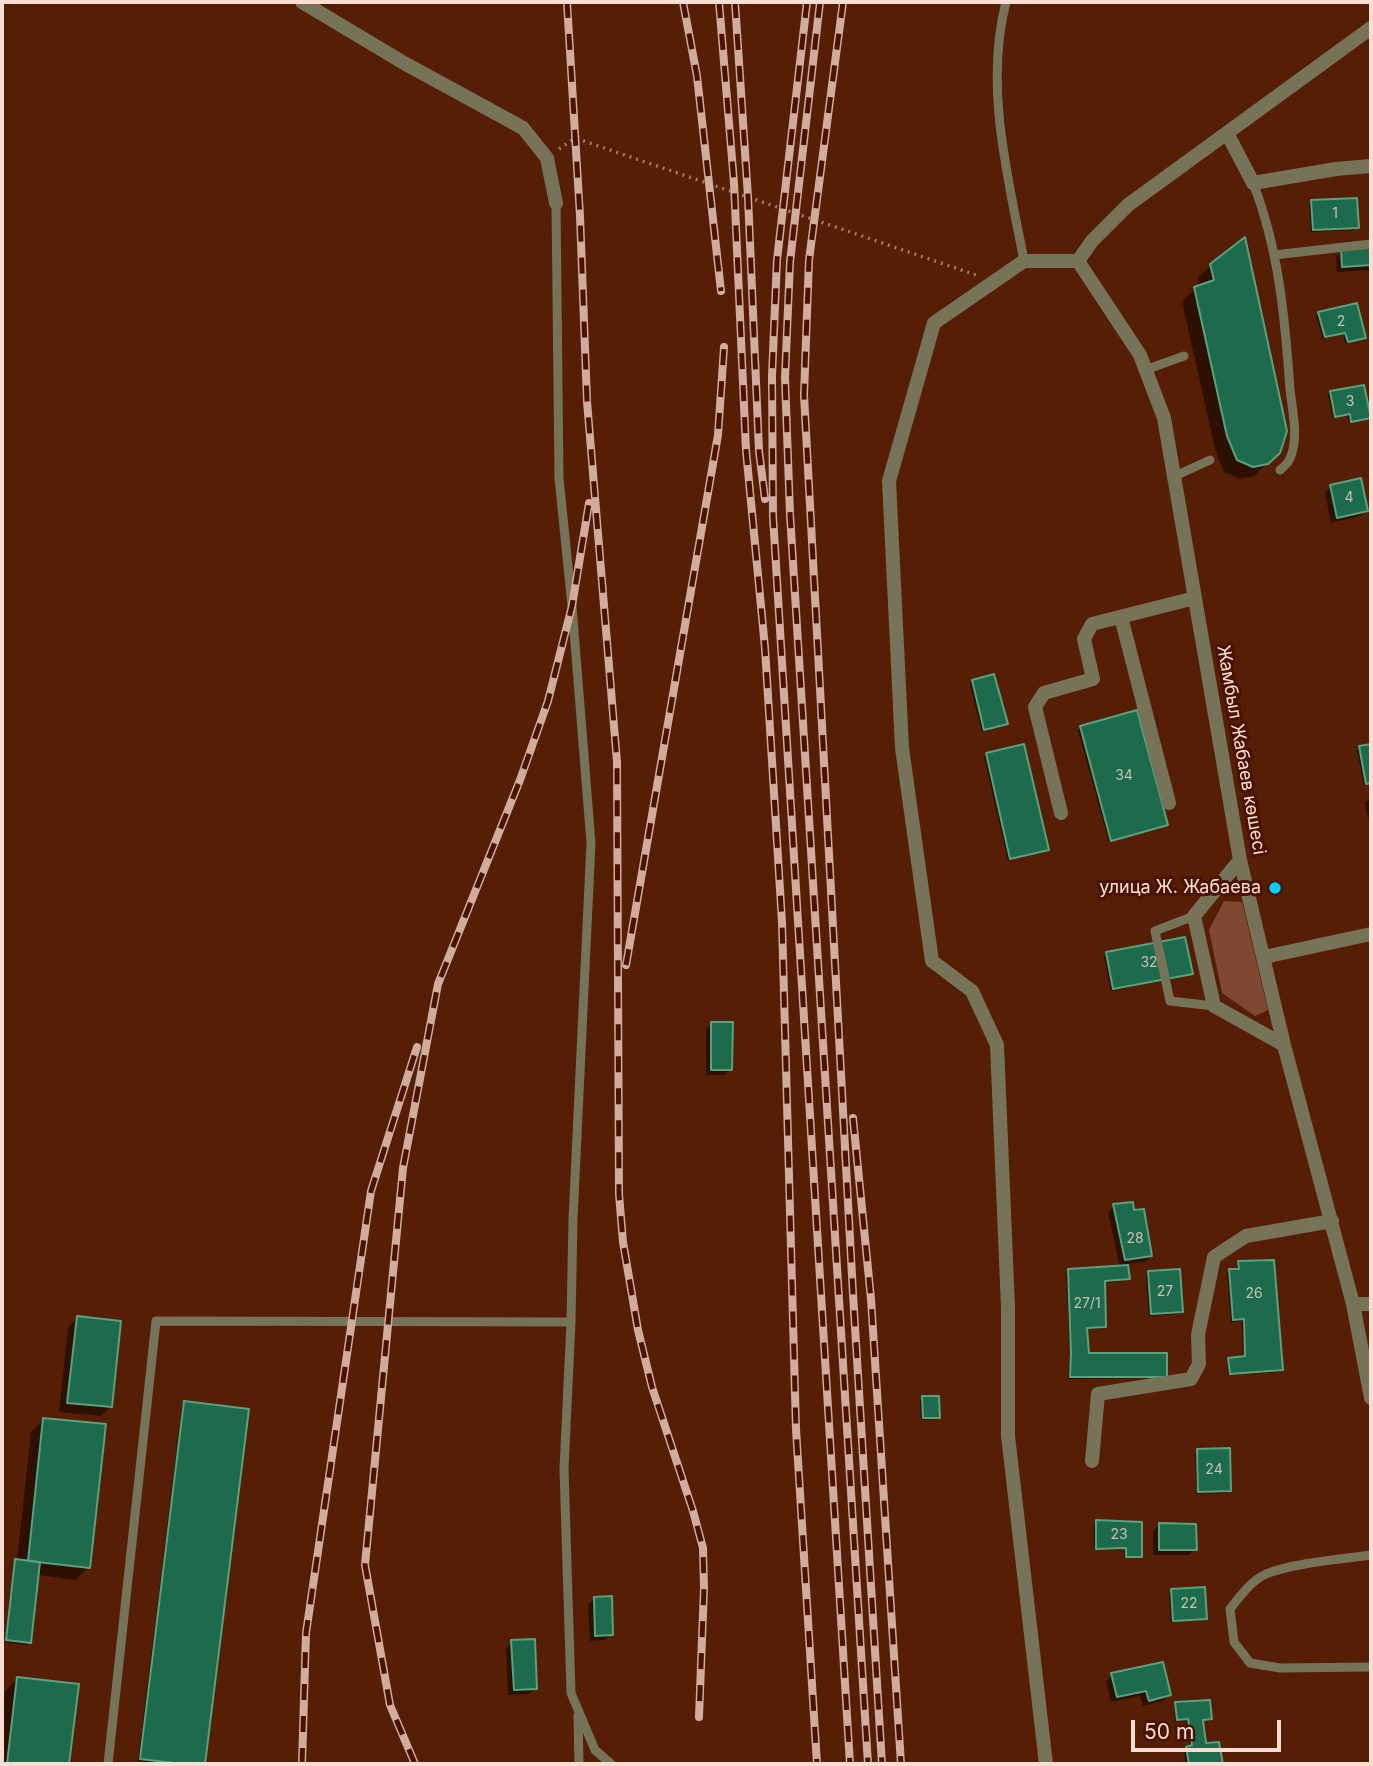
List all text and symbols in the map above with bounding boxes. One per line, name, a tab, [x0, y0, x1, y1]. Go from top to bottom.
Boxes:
house number: 1	[1332, 206, 1338, 222]
house number: 2	[1337, 314, 1345, 330]
house number: 3	[1346, 394, 1354, 410]
house number: 4	[1344, 490, 1354, 506]
street label: Жамбыл Жабаев көшесі	[1212, 643, 1270, 857]
house number: 34	[1115, 768, 1133, 784]
place label: улица Ж. Жабаева	[1099, 877, 1261, 899]
marker: улица Ж. Жабаева	[1267, 880, 1283, 896]
house number: 32	[1140, 955, 1158, 971]
house number: 28	[1126, 1231, 1144, 1247]
house number: 27	[1157, 1284, 1173, 1300]
house number: 26	[1245, 1286, 1263, 1302]
house number: 27/1	[1073, 1296, 1101, 1312]
house number: 24	[1205, 1462, 1223, 1478]
house number: 23	[1110, 1527, 1128, 1543]
house number: 22	[1180, 1596, 1198, 1612]
scale bar	[1135, 1706, 1286, 1750]
text: 50 m	[1144, 1719, 1194, 1744]

